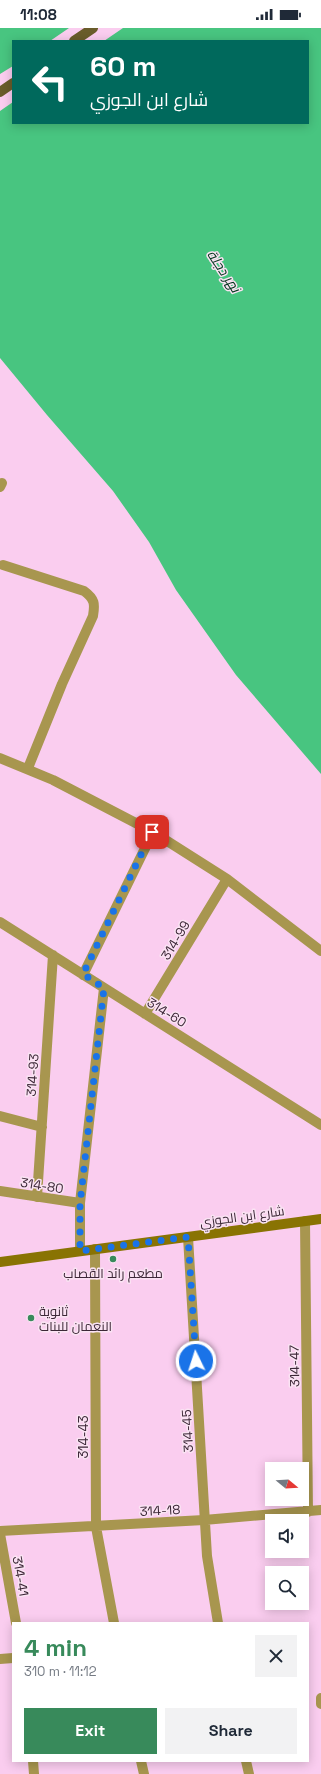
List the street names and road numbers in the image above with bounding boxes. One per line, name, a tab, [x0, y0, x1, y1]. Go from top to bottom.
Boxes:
street label: 314-99	[157, 917, 194, 963]
street label: 314-60	[144, 994, 190, 1031]
street label: 314-93	[23, 1053, 42, 1097]
street label: 314-80	[19, 1174, 65, 1197]
street label: شارع ابن الجوزي	[199, 1202, 286, 1233]
street label: 314-47	[286, 1345, 303, 1387]
street label: 314-45	[178, 1409, 197, 1453]
street label: 314-43	[75, 1415, 92, 1459]
street label: 314-18	[139, 1501, 181, 1520]
street label: 314-41	[9, 1555, 32, 1597]

